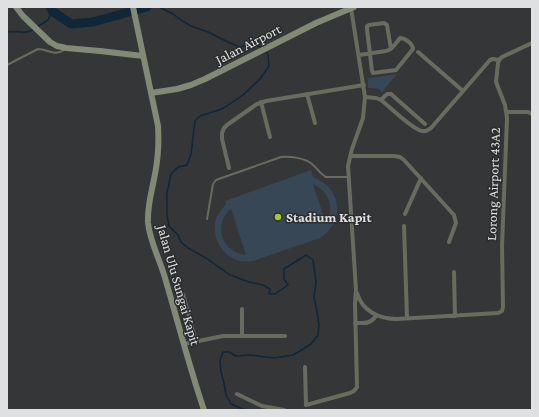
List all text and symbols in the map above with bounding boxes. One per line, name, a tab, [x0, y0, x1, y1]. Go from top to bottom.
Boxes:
street label: Jalan Airport	[211, 20, 284, 68]
street label: Lorong Airport 43A2	[483, 127, 503, 241]
place label: Stadium Kapit	[286, 209, 372, 225]
marker: Stadium Kapit	[273, 212, 283, 222]
street label: Jalan Ulu Sungai Kapit	[154, 221, 204, 347]

